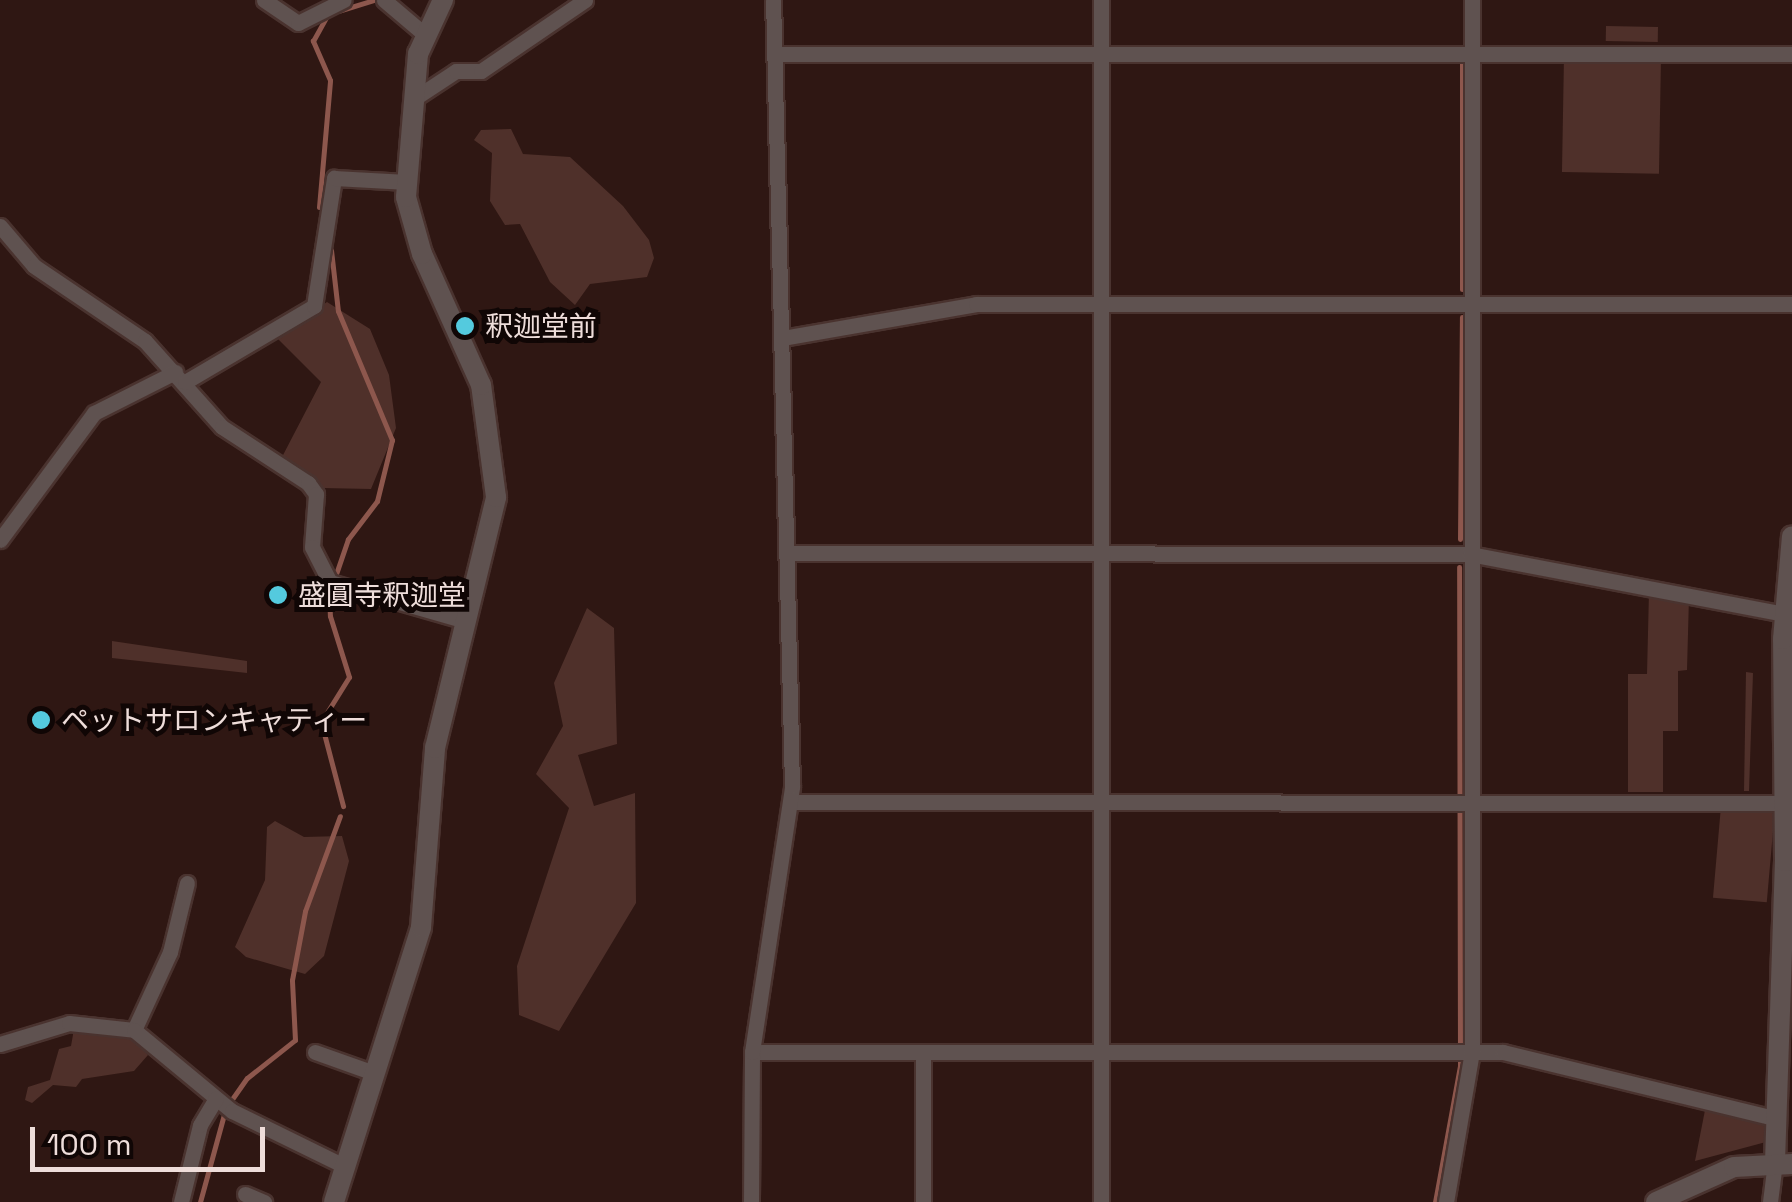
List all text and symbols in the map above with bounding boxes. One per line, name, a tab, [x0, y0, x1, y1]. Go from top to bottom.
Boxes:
place label: 釈迦堂前	[485, 309, 597, 343]
marker: 釈迦堂前	[454, 315, 476, 337]
place label: 盛圓寺釈迦堂	[298, 578, 466, 612]
marker: 盛圓寺釈迦堂	[267, 584, 289, 606]
place label: ペットサロンキャティー	[61, 703, 369, 737]
marker: ペットサロンキャティー	[30, 709, 52, 731]
scale bar	[35, 1107, 270, 1169]
text: 100 m	[47, 1125, 132, 1164]

